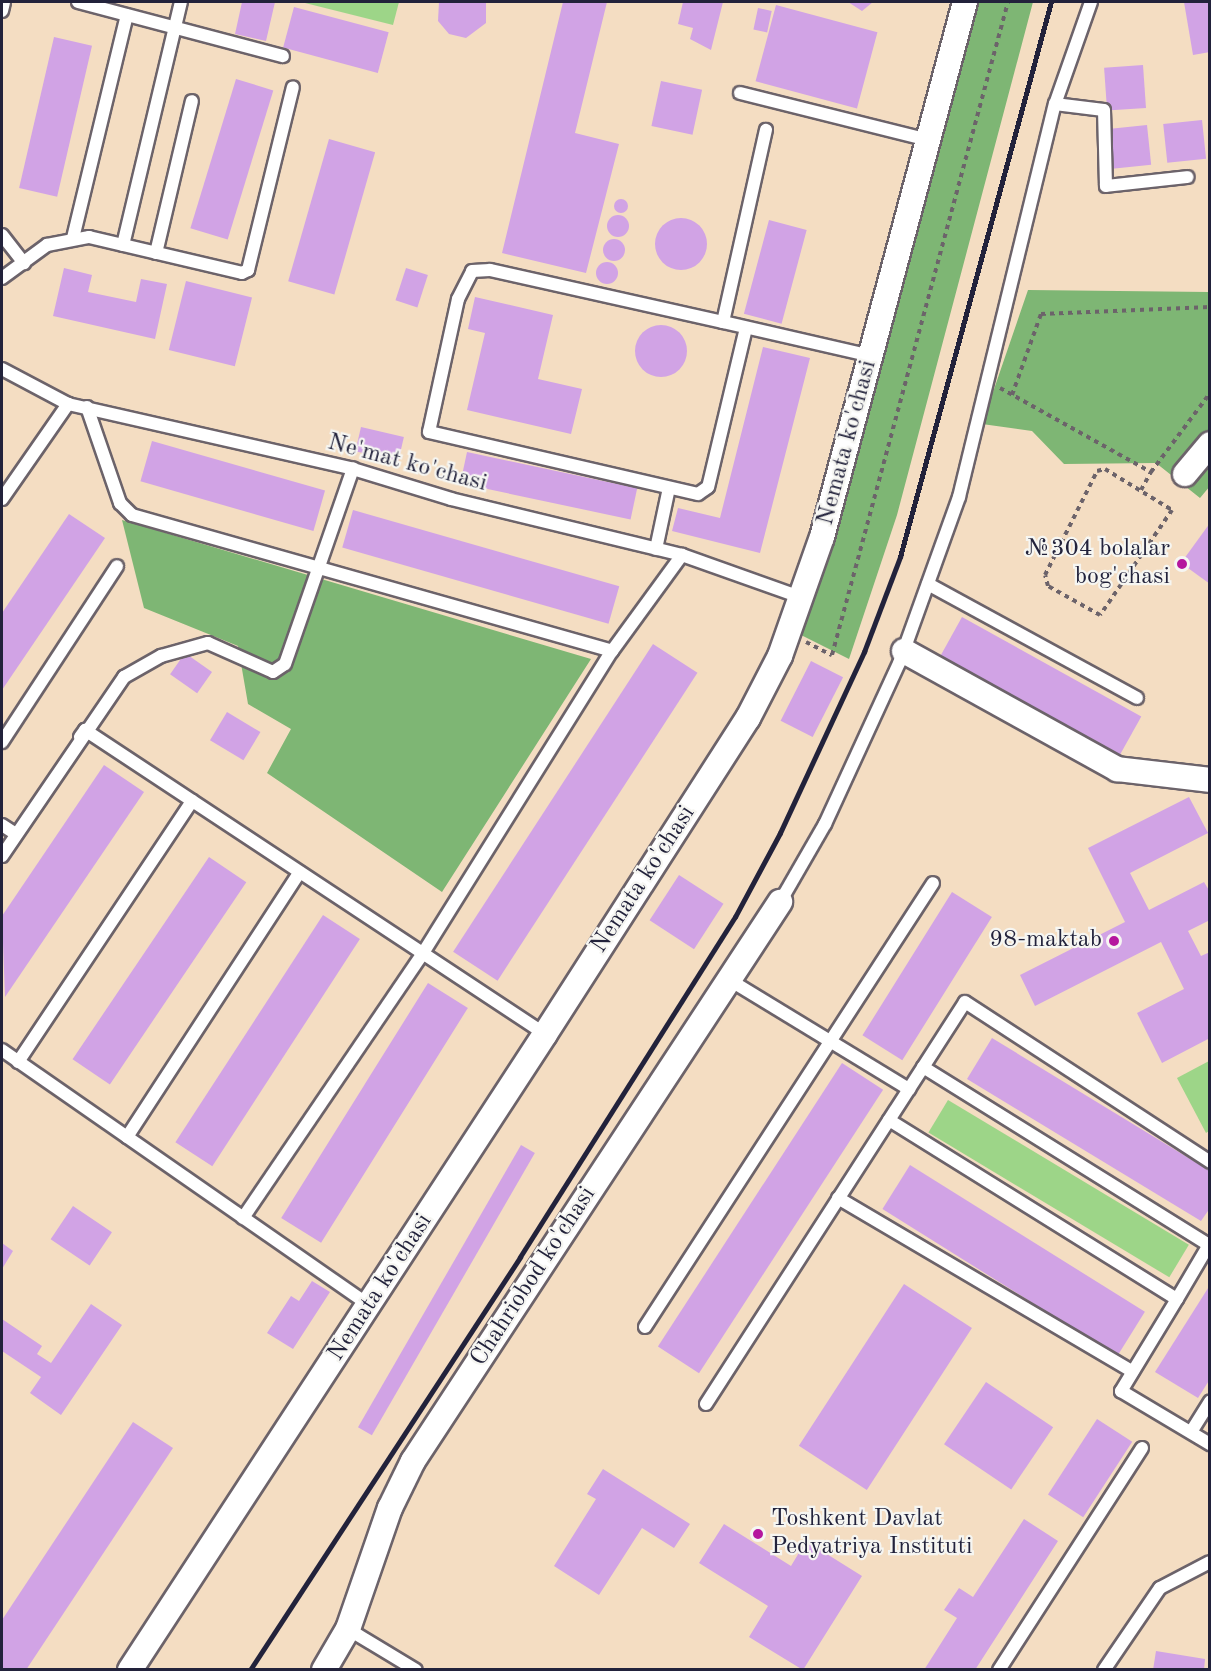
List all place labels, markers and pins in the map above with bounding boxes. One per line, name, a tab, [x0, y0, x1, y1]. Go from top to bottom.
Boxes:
place label: №304 bolalar bog'chasi	[1025, 536, 1170, 592]
marker: №304 bolalar bog'chasi	[1175, 557, 1189, 571]
place label: 98-maktab	[989, 927, 1102, 955]
marker: 98-maktab	[1107, 934, 1121, 948]
place label: Toshkent Davlat Pedyatriya Instituti	[771, 1506, 973, 1562]
marker: Toshkent Davlat Pedyatriya Instituti	[749, 1525, 767, 1543]

